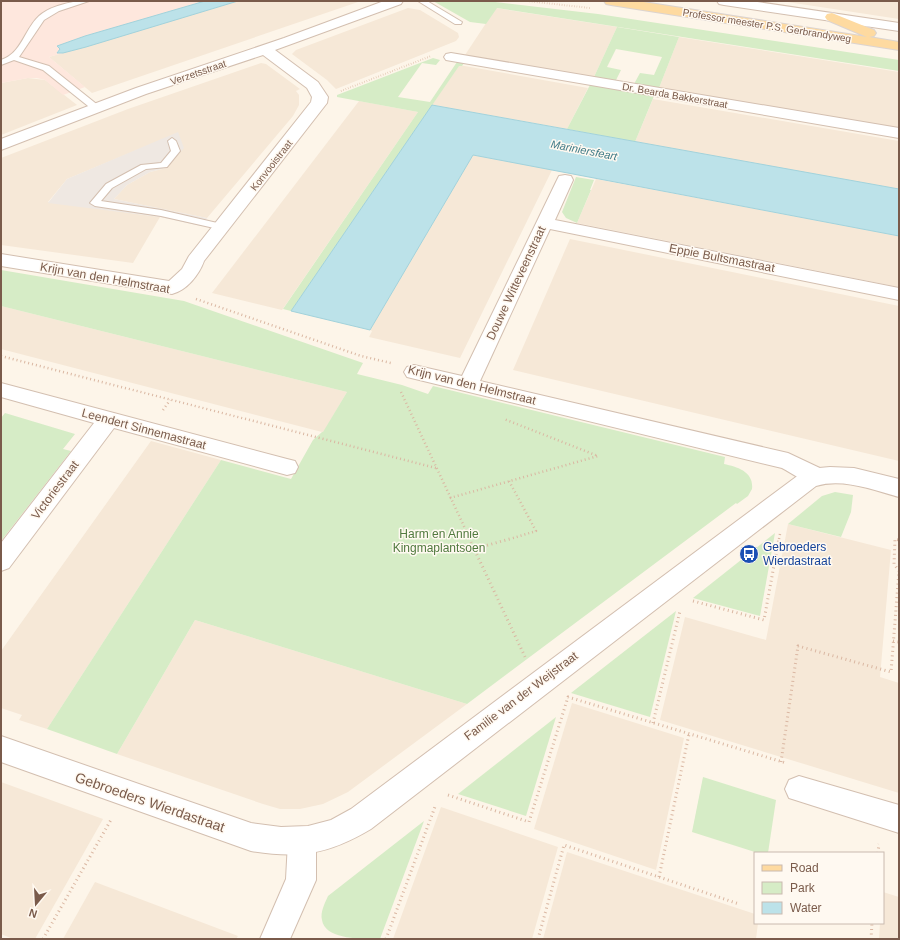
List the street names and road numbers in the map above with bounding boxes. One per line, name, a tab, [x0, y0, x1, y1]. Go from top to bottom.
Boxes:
street label: Professor meester P.S. Gerbrandyweg	[682, 7, 852, 44]
street label: Verzetsstraat	[169, 58, 228, 87]
street label: Dr. Bearda Bakkerstraat	[621, 81, 729, 110]
street label: Konvooistraat	[248, 138, 295, 193]
street label: Douwe Witteveenstraat	[483, 223, 549, 342]
street label: Eppie Bultsmastraat	[668, 241, 777, 275]
street label: Krijn van den Helmstraat	[39, 260, 172, 296]
street label: Krijn van den Helmstraat	[407, 362, 538, 408]
street label: Leendert Sinnemastraat	[80, 406, 208, 453]
street label: Victoriestraat	[28, 457, 82, 522]
street label: Familie van der Weijstraat	[461, 648, 581, 743]
street label: Gebroeders Wierdastraat	[73, 769, 227, 835]

